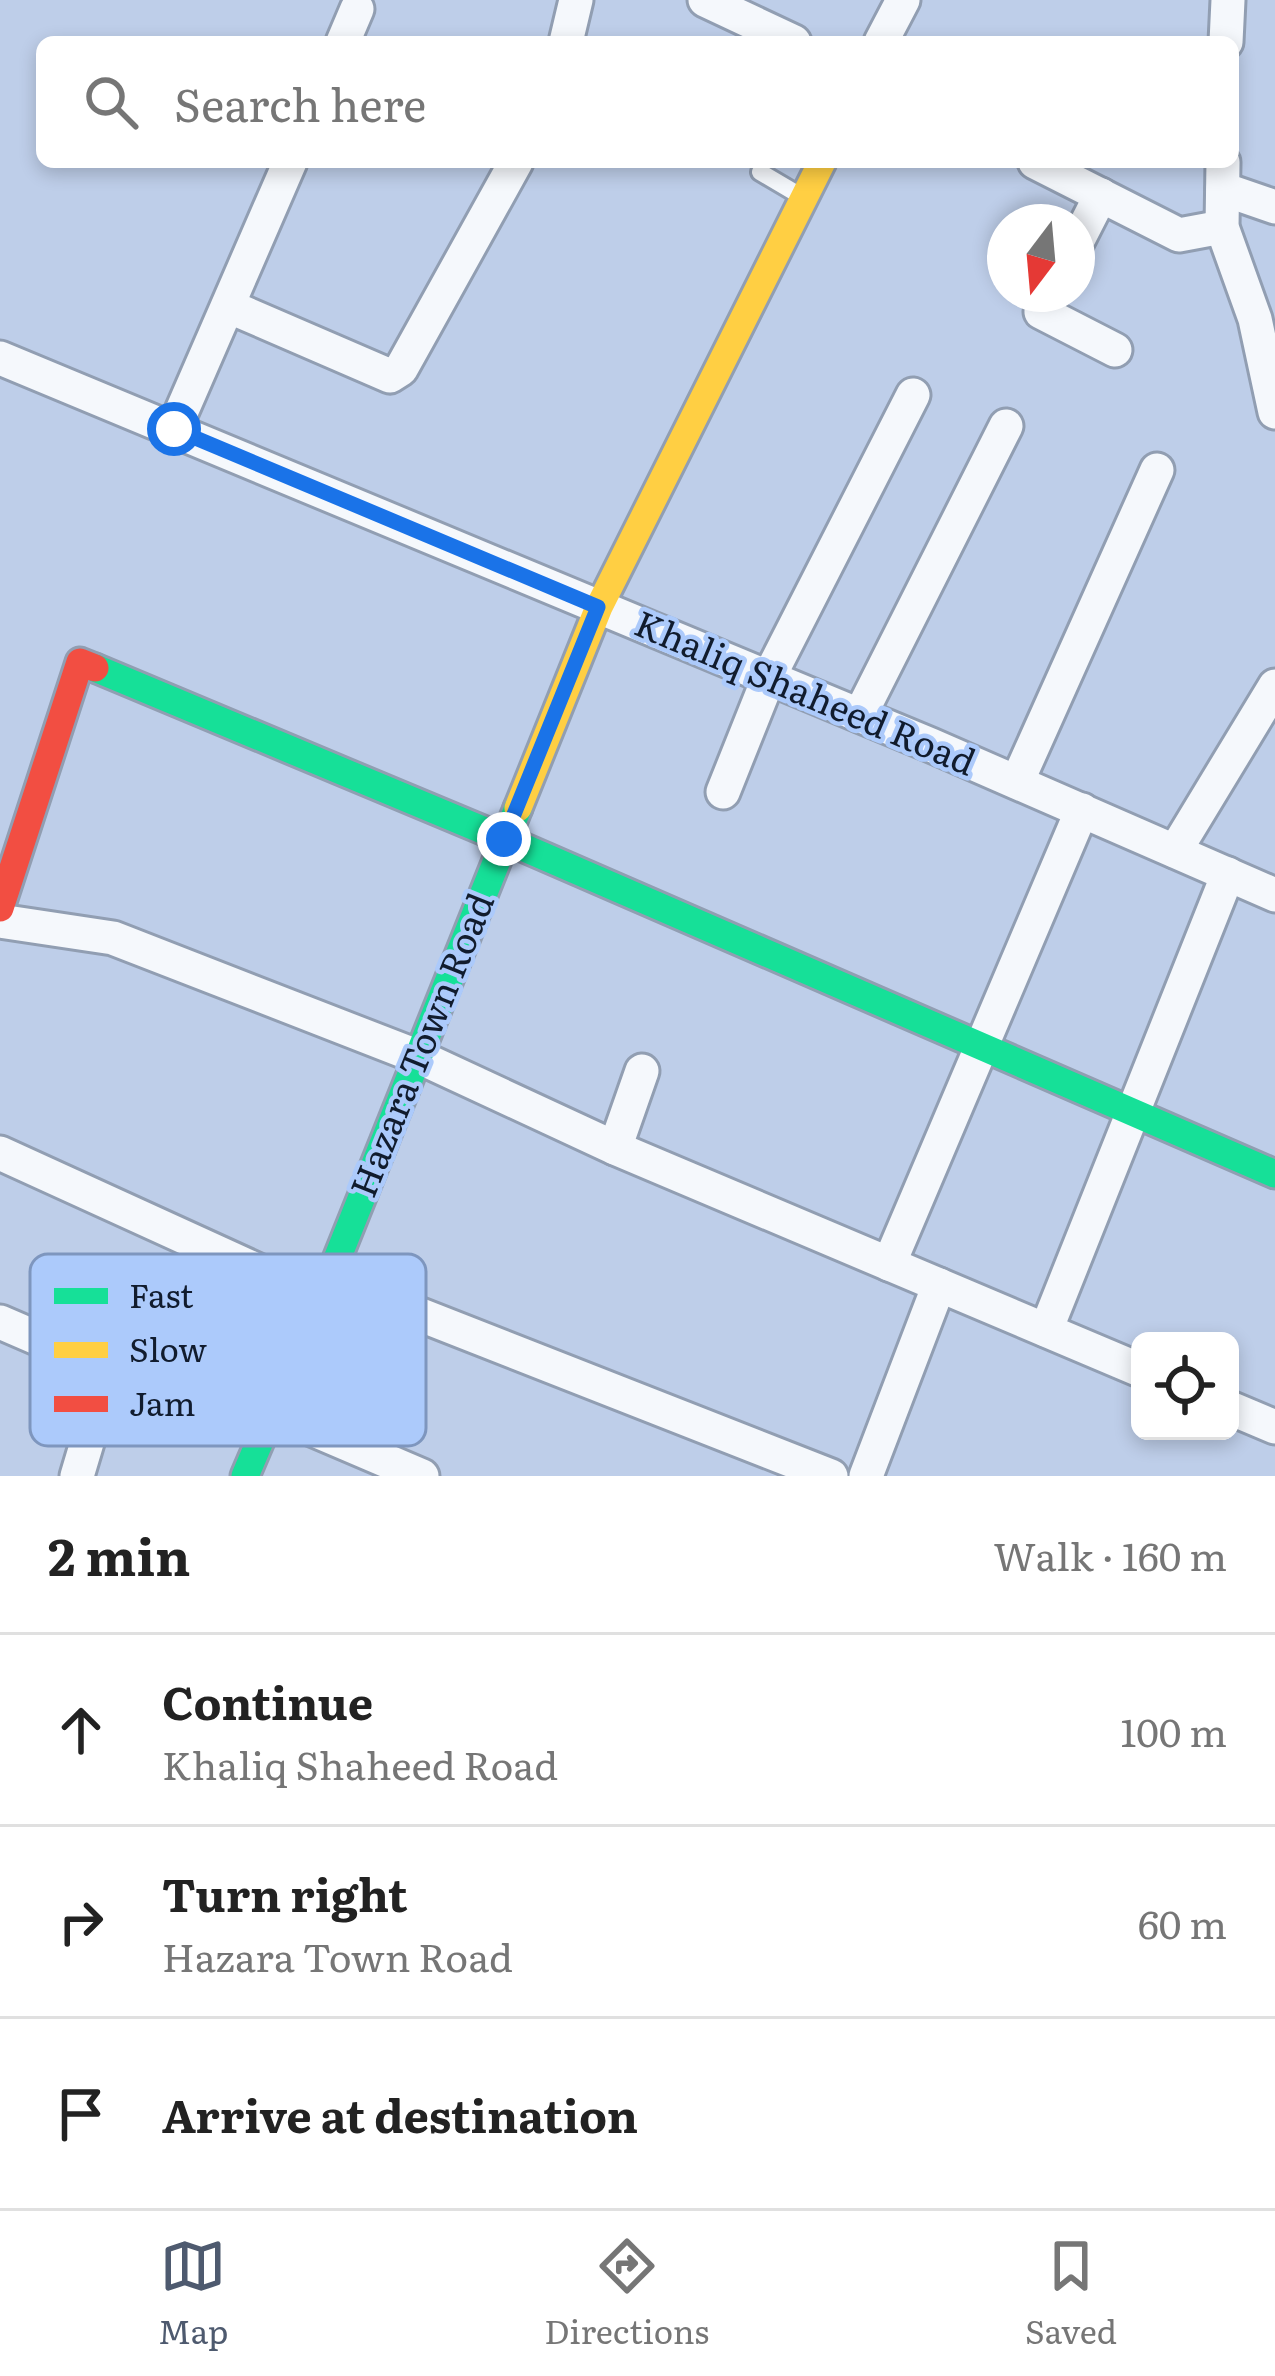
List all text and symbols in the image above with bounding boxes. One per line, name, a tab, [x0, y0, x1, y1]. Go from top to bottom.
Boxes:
search box	[36, 36, 1239, 168]
icon: search	[78, 69, 144, 135]
text: Search here	[174, 69, 426, 136]
north arrow	[987, 204, 1095, 312]
route start	[147, 402, 201, 456]
street label: Khaliq Shaheed Road	[627, 595, 985, 787]
route end	[477, 812, 531, 866]
street label: Hazara Town Road	[334, 884, 505, 1204]
legend	[30, 1254, 426, 1446]
text: Fast	[129, 1269, 194, 1318]
text: Slow	[129, 1323, 207, 1372]
map controls	[1131, 1332, 1239, 1440]
button: locate	[1131, 1332, 1239, 1440]
text: Jam	[129, 1377, 196, 1426]
text: 2 min	[48, 1516, 191, 1592]
text: Walk · 160 m	[994, 1525, 1227, 1583]
text: Continue	[162, 1667, 373, 1734]
icon: ahead	[48, 1697, 114, 1763]
text: 100 m	[1120, 1701, 1227, 1759]
text: Khaliq Shaheed Road	[162, 1734, 558, 1792]
text: Turn right	[162, 1859, 408, 1926]
icon: right	[48, 1889, 114, 1955]
text: 60 m	[1138, 1893, 1227, 1951]
text: Hazara Town Road	[162, 1926, 513, 1984]
text: Arrive at destination	[162, 2080, 638, 2147]
icon: arrive	[48, 2081, 114, 2147]
tab: Map	[158, 2233, 228, 2354]
tab: Directions	[544, 2233, 709, 2354]
tab: Saved	[1025, 2233, 1117, 2354]

